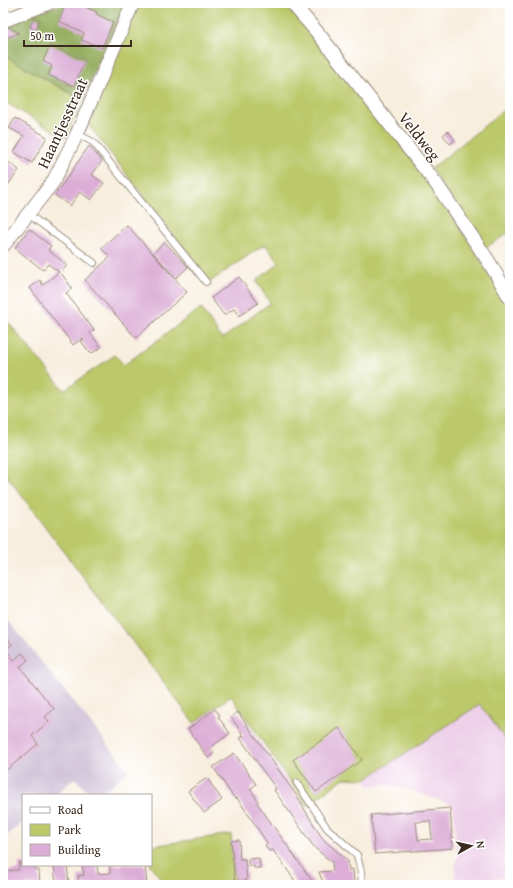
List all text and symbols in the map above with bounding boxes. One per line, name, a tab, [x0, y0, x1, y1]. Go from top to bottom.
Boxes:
scale bar	[24, 22, 131, 48]
text: 50 m	[30, 27, 54, 44]
street label: Haantjesstraat	[30, 73, 94, 172]
street label: Veldweg	[393, 106, 447, 166]
legend	[22, 794, 152, 866]
text: Road	[58, 801, 84, 818]
text: Park	[58, 821, 82, 838]
north arrow	[451, 826, 491, 866]
text: N	[472, 840, 489, 850]
text: Building	[58, 841, 101, 858]

